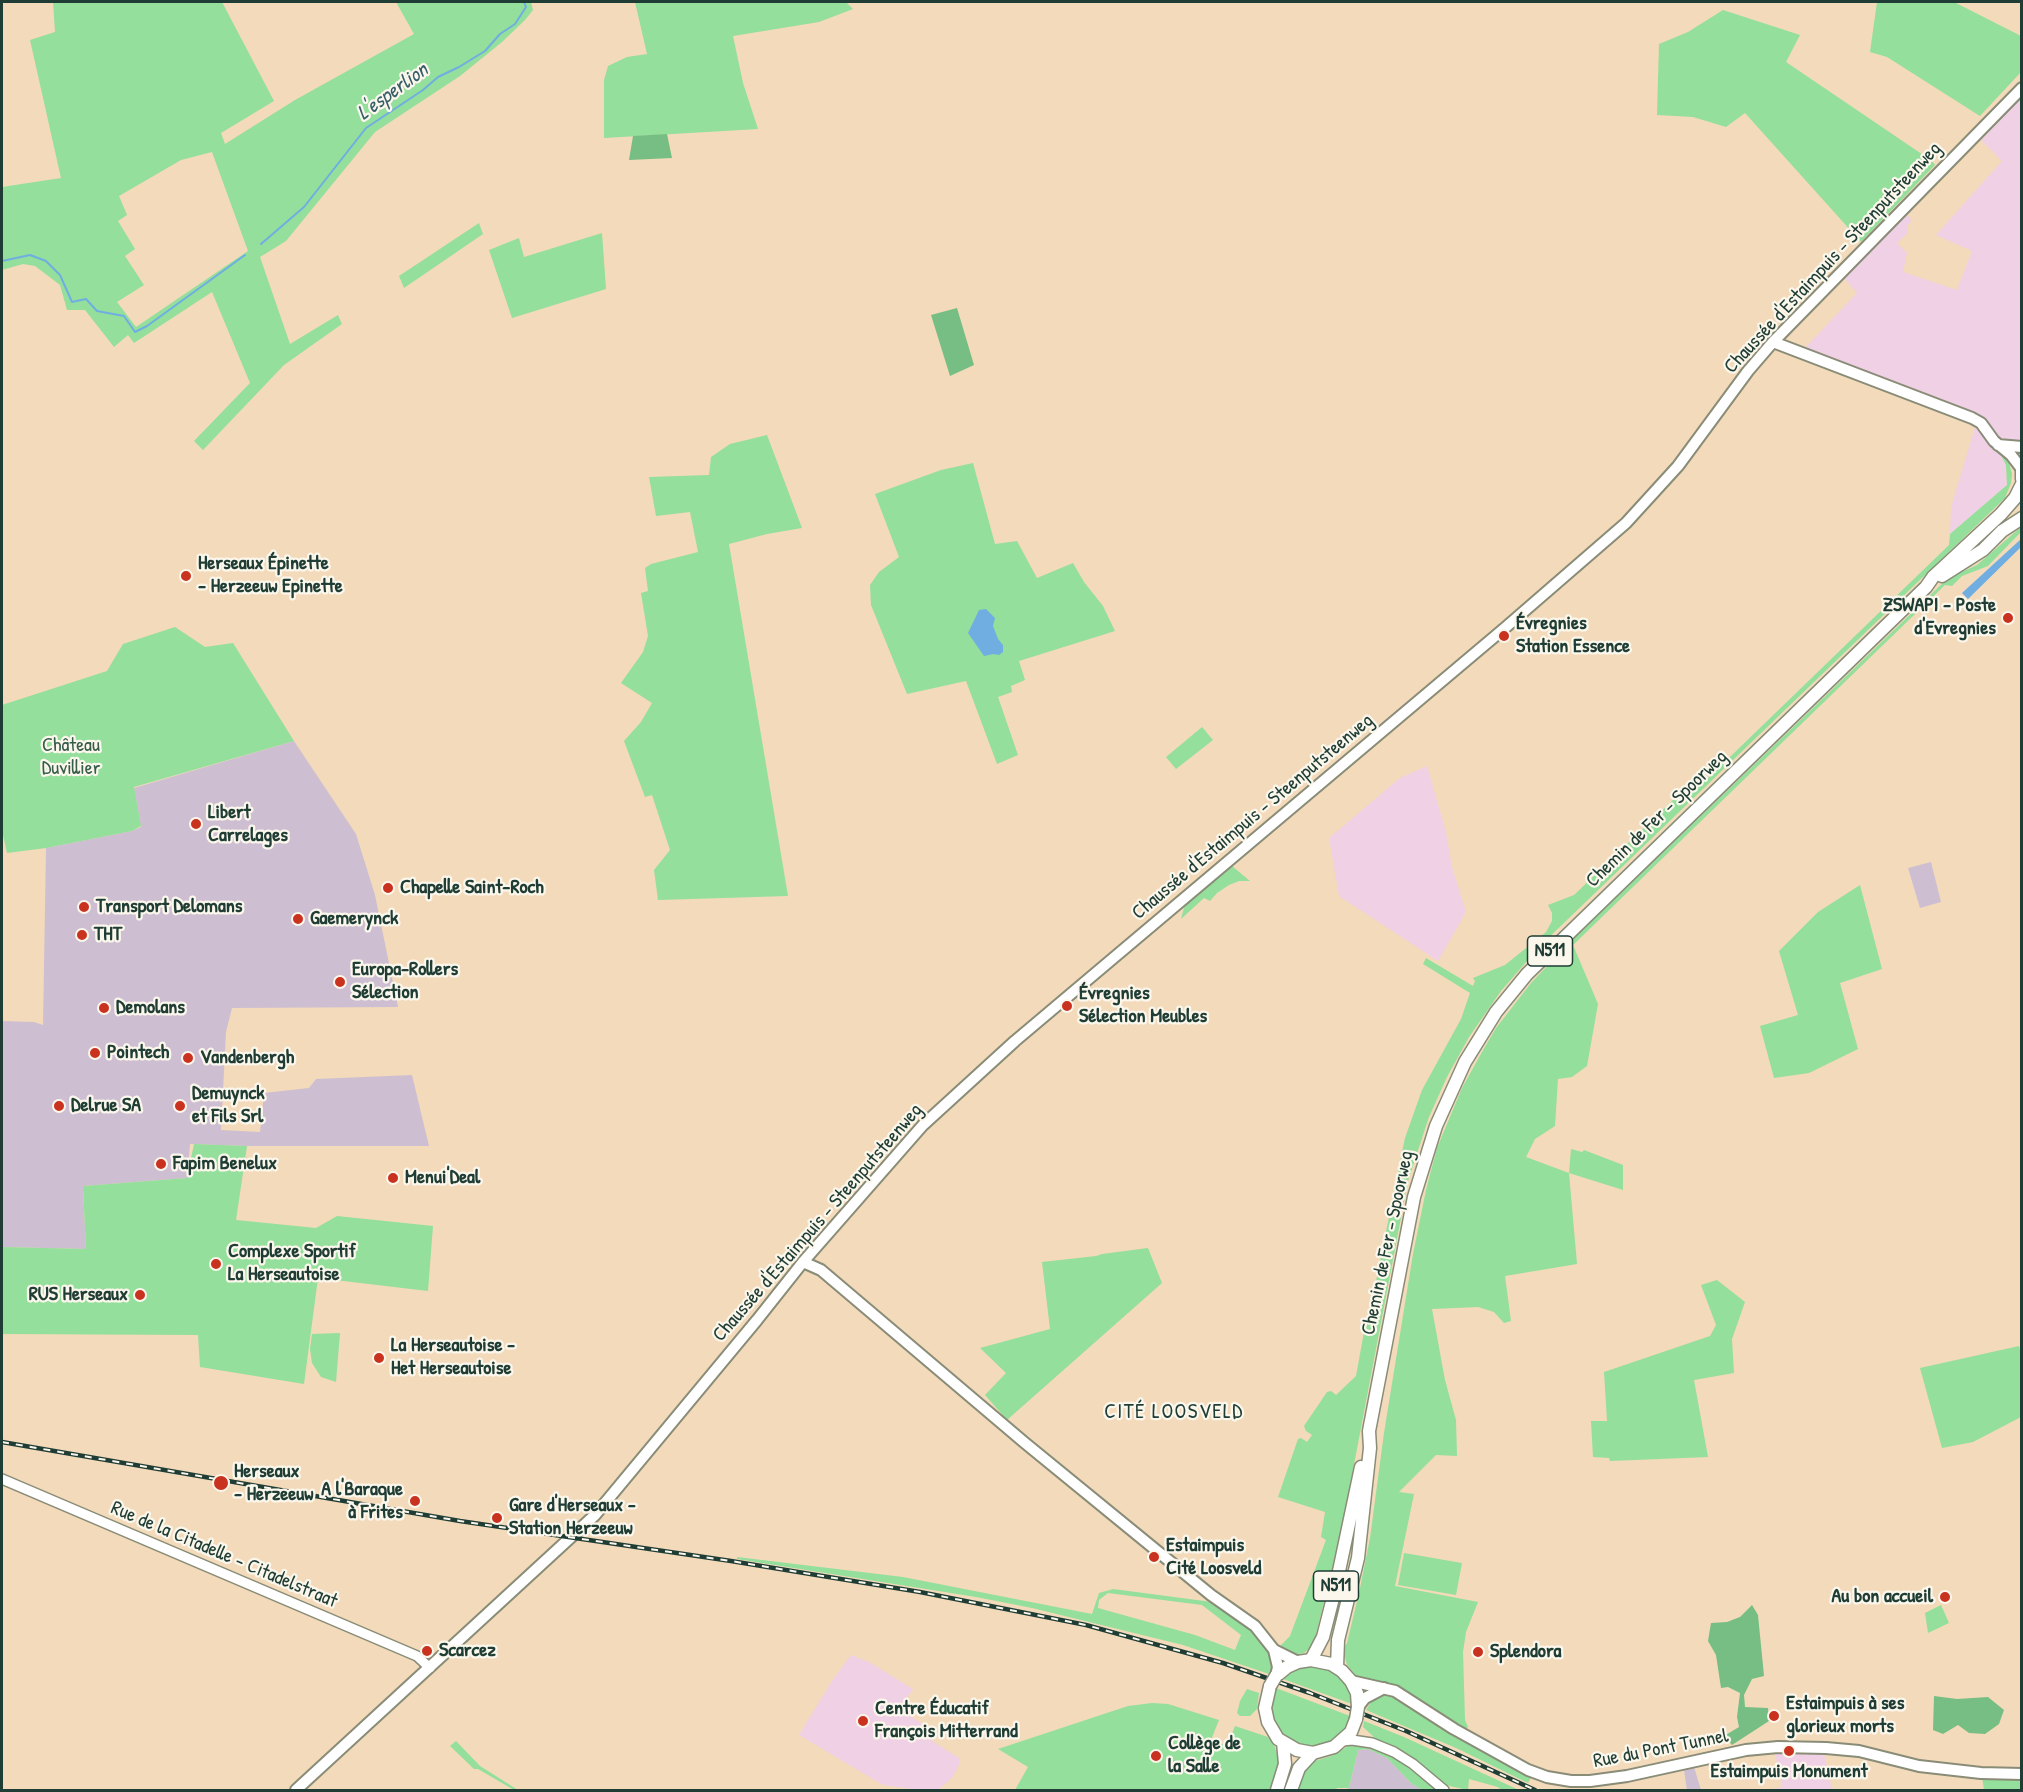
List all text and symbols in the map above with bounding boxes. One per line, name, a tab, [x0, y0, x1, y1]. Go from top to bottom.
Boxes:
water label: L'esperlion	[353, 58, 433, 126]
street label: Chaussée d'Estaimpuis - Steenputsteenweg	[1719, 137, 1947, 379]
place label: Herseaux Épinette - Herzeeuw Epinette	[198, 552, 343, 599]
marker: Herseaux Épinette - Herzeeuw Epinette	[179, 569, 193, 583]
place label: ZSWAPI - Poste d'Evregnies	[1883, 594, 1996, 641]
marker: ZSWAPI - Poste d'Evregnies	[2001, 611, 2015, 625]
place label: Évregnies Station Essence	[1516, 612, 1630, 659]
marker: Évregnies Station Essence	[1497, 629, 1511, 643]
street label: Chaussée d'Estaimpuis - Steenputsteenweg	[1127, 709, 1379, 925]
park label: Château Duvillier	[42, 734, 100, 781]
street label: Chemin de Fer - Spoorweg	[1581, 745, 1733, 893]
place label: Libert Carrelages	[208, 801, 288, 848]
marker: Libert Carrelages	[189, 817, 203, 831]
place label: Chapelle Saint-Roch	[400, 876, 544, 900]
marker: Chapelle Saint-Roch	[381, 881, 395, 895]
place label: Transport Delomans	[96, 895, 242, 919]
marker: Transport Delomans	[77, 900, 91, 914]
place label: Gaemerynck	[310, 907, 398, 931]
marker: Gaemerynck	[291, 912, 305, 926]
place label: THT	[94, 923, 122, 947]
marker: THT	[75, 928, 89, 942]
road number: N511	[1528, 936, 1572, 966]
place label: Europa-Rollers Sélection	[352, 958, 458, 1005]
marker: Europa-Rollers Sélection	[333, 975, 347, 989]
place label: Évregnies Sélection Meubles	[1079, 982, 1207, 1029]
place label: Demolans	[116, 996, 185, 1020]
marker: Évregnies Sélection Meubles	[1060, 999, 1074, 1013]
marker: Demolans	[97, 1001, 111, 1015]
place label: Pointech	[107, 1041, 169, 1065]
marker: Pointech	[88, 1046, 102, 1060]
place label: Vandenbergh	[200, 1046, 294, 1070]
marker: Vandenbergh	[181, 1051, 195, 1065]
place label: Demuynck et Fils Srl	[192, 1082, 265, 1129]
place label: Delrue SA	[71, 1094, 141, 1118]
marker: Delrue SA	[52, 1099, 66, 1113]
marker: Demuynck et Fils Srl	[173, 1099, 187, 1113]
street label: Chaussée d'Estaimpuis - Steenputsteenweg	[708, 1099, 928, 1347]
street label: Chemin de Fer - Spoorweg	[1357, 1149, 1419, 1337]
place label: Fapim Benelux	[173, 1152, 277, 1176]
marker: Fapim Benelux	[154, 1157, 168, 1171]
place label: Menui'Deal	[405, 1166, 480, 1190]
marker: Menui'Deal	[386, 1171, 400, 1185]
place label: Complexe Sportif La Herseautoise	[228, 1240, 356, 1287]
marker: Complexe Sportif La Herseautoise	[209, 1257, 223, 1271]
place label: RUS Herseaux	[29, 1283, 128, 1307]
marker: RUS Herseaux	[133, 1288, 147, 1302]
place label: La Herseautoise - Het Herseautoise	[391, 1334, 515, 1381]
marker: La Herseautoise - Het Herseautoise	[372, 1351, 386, 1365]
district label: CITÉ LOOSVELD	[1104, 1399, 1244, 1425]
place label: Herseaux - Herzeeuw	[234, 1460, 313, 1507]
marker: Herseaux - Herzeeuw	[212, 1474, 230, 1492]
place label: A l'Baraque à Frites	[321, 1478, 403, 1525]
marker: A l'Baraque à Frites	[408, 1494, 422, 1508]
place label: Gare d'Herseaux - Station Herzeeuw	[509, 1494, 636, 1541]
street label: Rue de la Citadelle - Citadelstraat	[107, 1496, 341, 1614]
marker: Gare d'Herseaux - Station Herzeeuw	[490, 1511, 504, 1525]
place label: Estaimpuis Cité Loosveld	[1166, 1534, 1261, 1581]
marker: Estaimpuis Cité Loosveld	[1147, 1550, 1161, 1564]
road number: N511	[1314, 1571, 1358, 1601]
place label: Au bon accueil	[1832, 1585, 1933, 1609]
marker: Au bon accueil	[1938, 1590, 1952, 1604]
place label: Scarcez	[439, 1639, 496, 1663]
place label: Splendora	[1490, 1640, 1561, 1664]
marker: Scarcez	[420, 1644, 434, 1658]
marker: Splendora	[1471, 1645, 1485, 1659]
place label: Estaimpuis à ses glorieux morts	[1786, 1692, 1904, 1739]
place label: Centre Éducatif François Mitterrand	[875, 1697, 1018, 1744]
marker: Estaimpuis à ses glorieux morts	[1767, 1709, 1781, 1723]
marker: Centre Éducatif François Mitterrand	[856, 1714, 870, 1728]
street label: Rue du Pont Tunnel	[1591, 1724, 1731, 1774]
place label: Collège de la Salle	[1168, 1732, 1241, 1779]
marker: Estaimpuis Monument	[1782, 1744, 1796, 1758]
marker: Collège de la Salle	[1149, 1749, 1163, 1763]
place label: Estaimpuis Monument	[1710, 1760, 1868, 1784]

